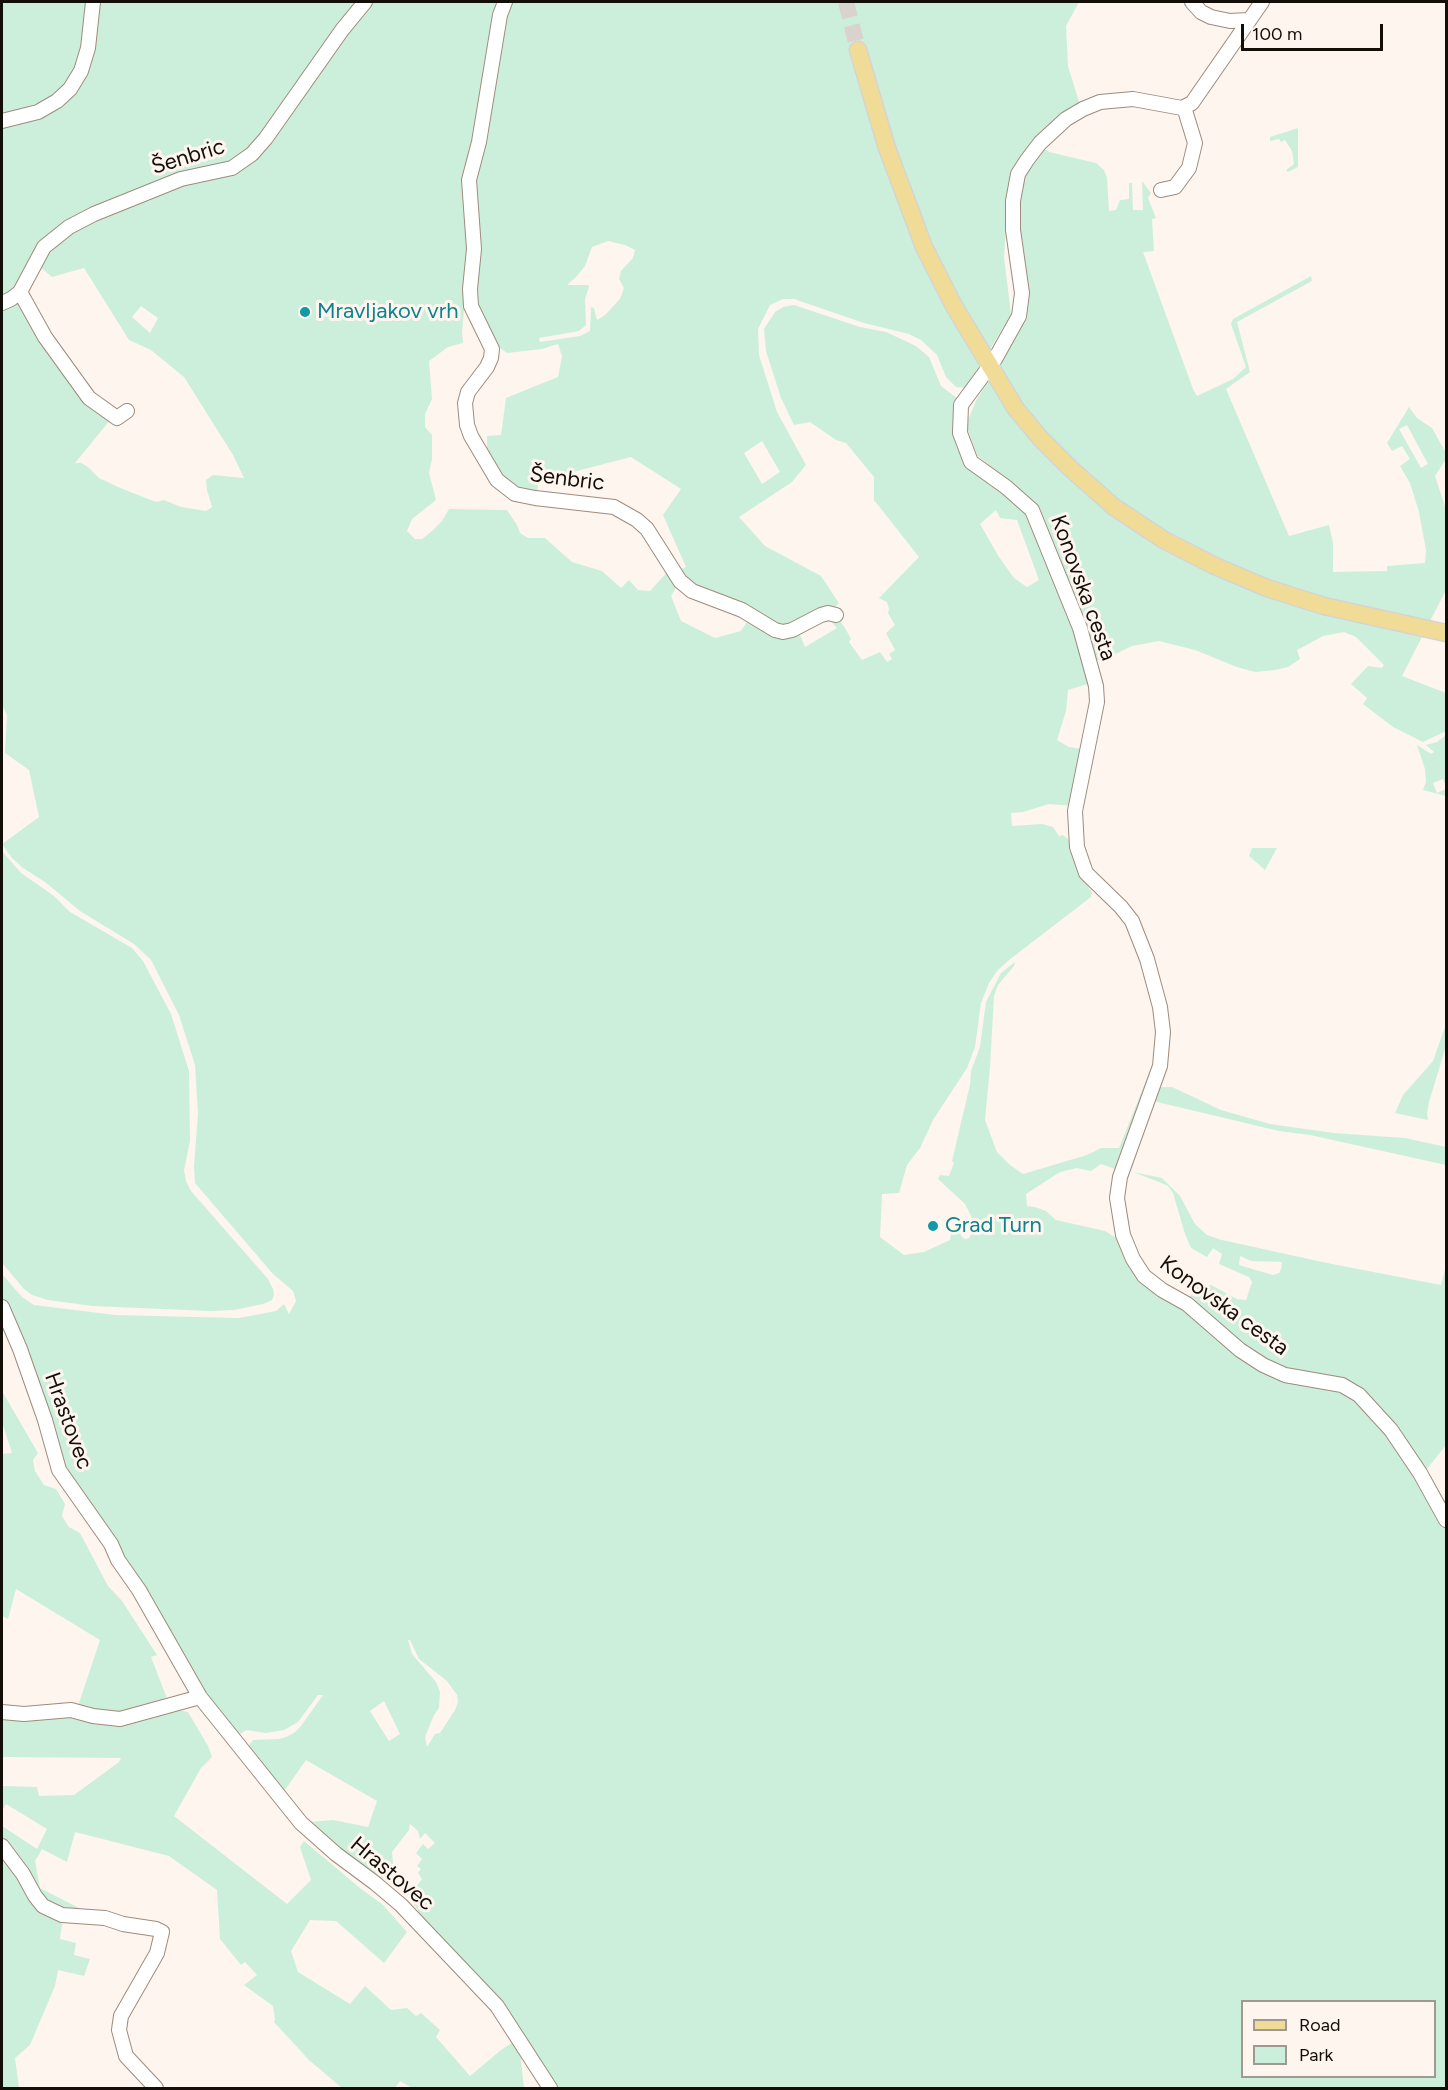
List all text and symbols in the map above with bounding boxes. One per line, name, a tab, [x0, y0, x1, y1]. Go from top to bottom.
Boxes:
scale bar	[1244, 12, 1386, 50]
text: 100 m	[1252, 23, 1302, 45]
street label: Šenbric	[148, 133, 228, 181]
place label: Mravljakov vrh	[317, 299, 458, 325]
marker: Mravljakov vrh	[298, 305, 312, 319]
street label: Šenbric	[528, 461, 606, 497]
street label: Konovska cesta	[1044, 512, 1122, 664]
place label: Grad Turn	[945, 1213, 1042, 1239]
marker: Grad Turn	[926, 1219, 940, 1233]
street label: Konovska cesta	[1154, 1250, 1294, 1362]
street label: Hrastovec	[38, 1369, 98, 1473]
street label: Hrastovec	[345, 1831, 439, 1917]
legend	[1241, 2000, 1436, 2078]
text: Road	[1299, 2014, 1340, 2036]
text: Park	[1299, 2044, 1333, 2066]

